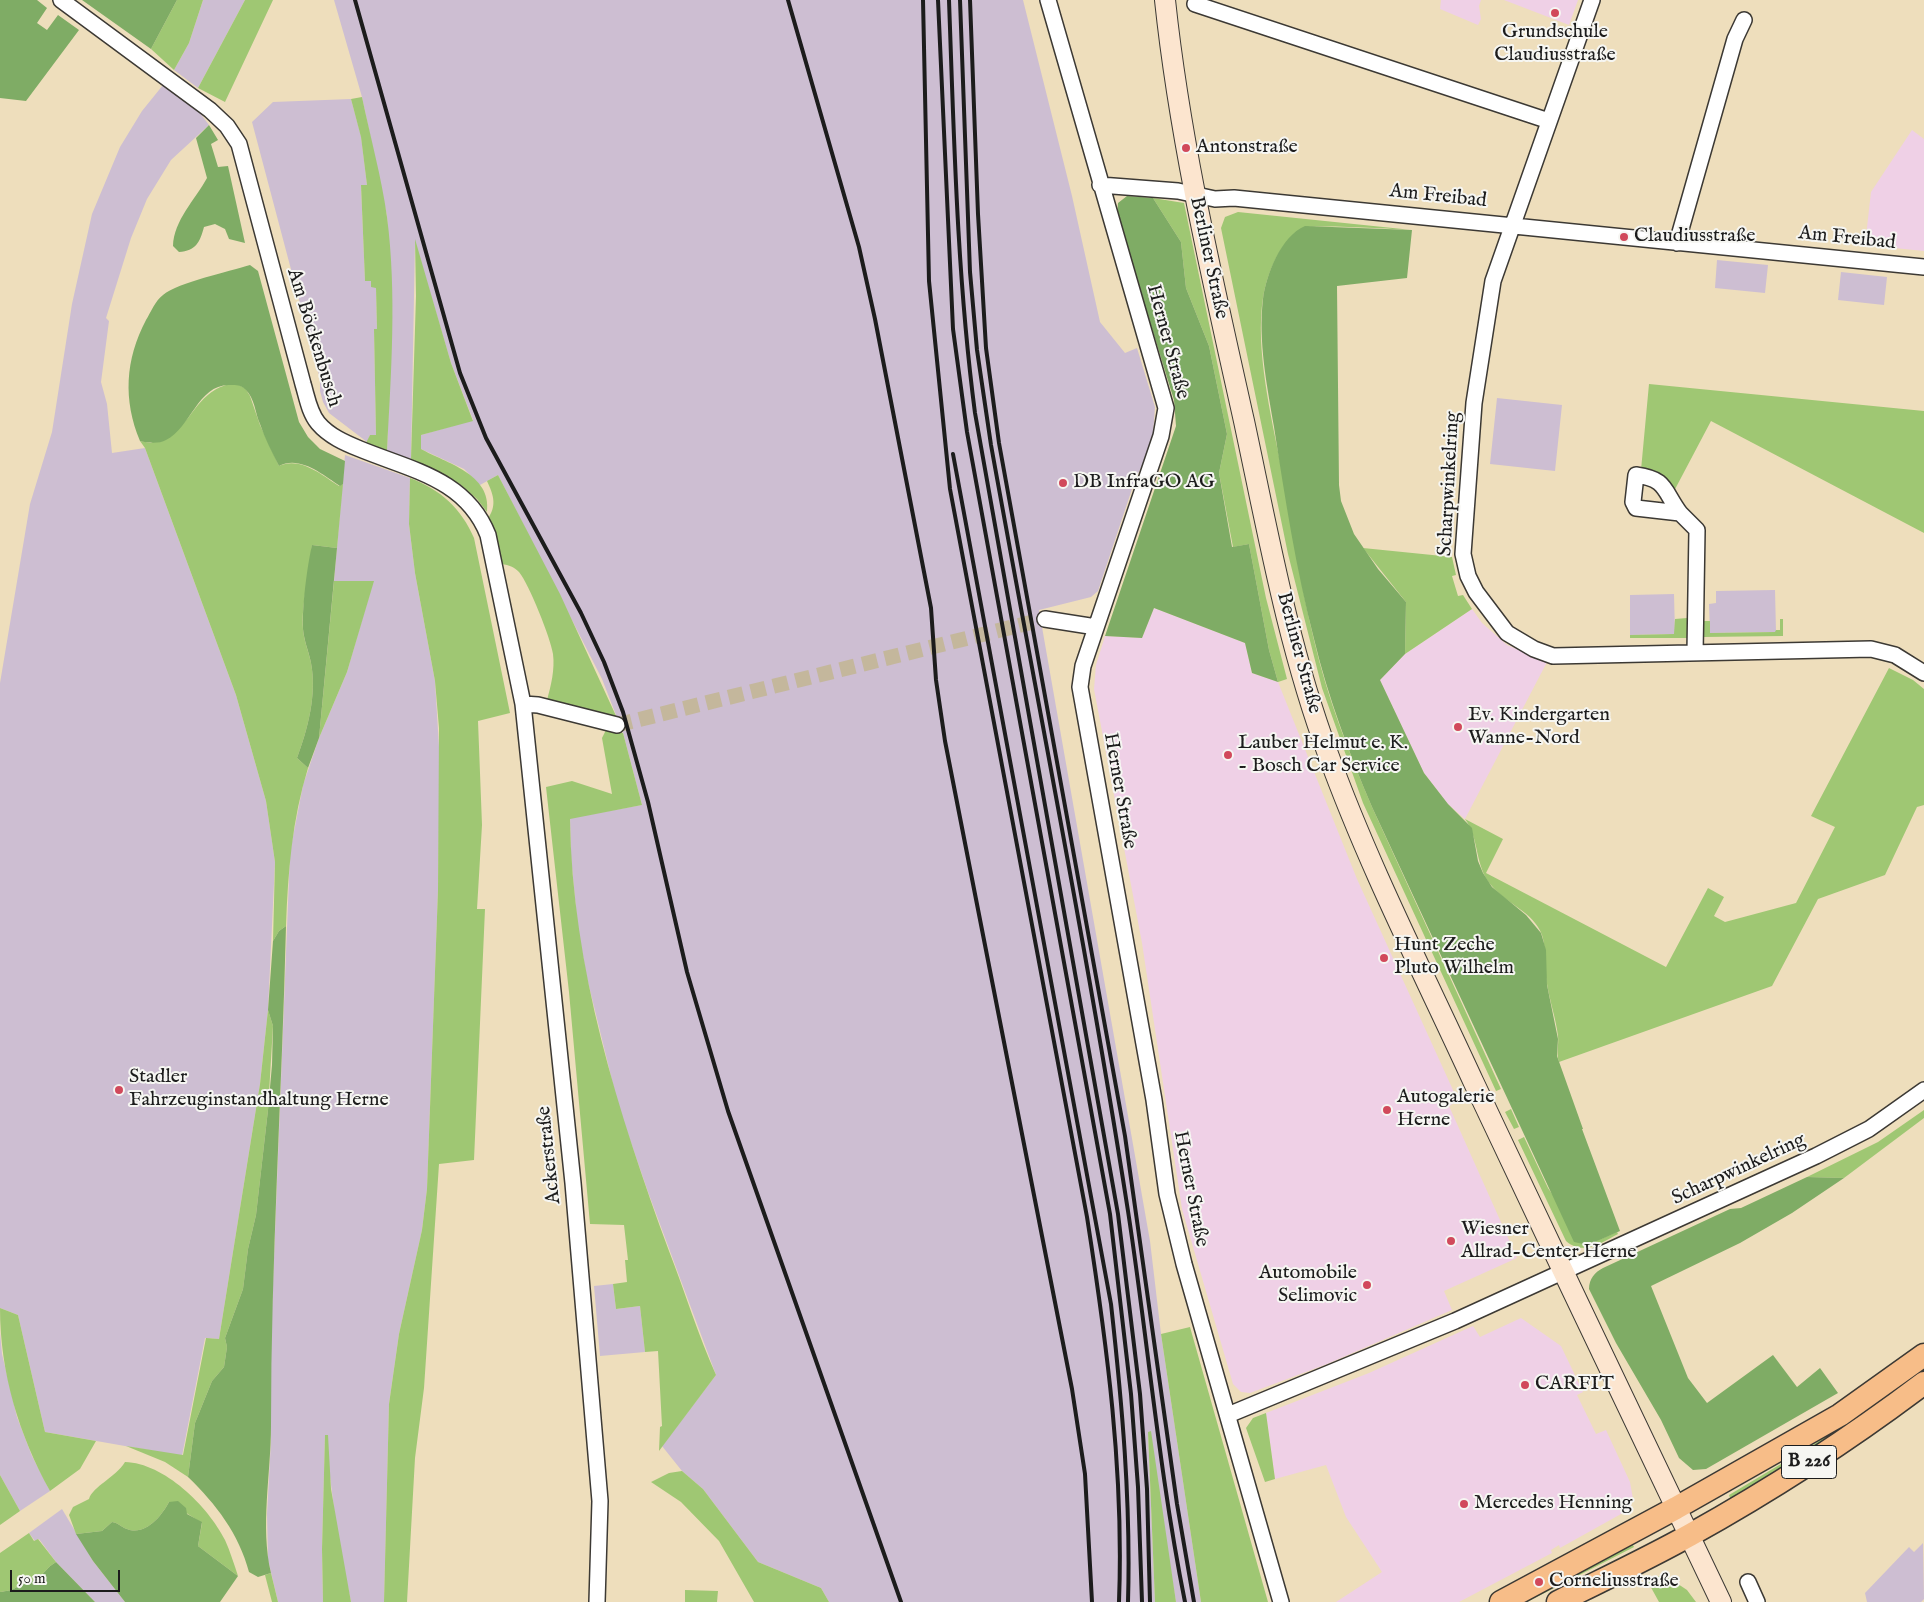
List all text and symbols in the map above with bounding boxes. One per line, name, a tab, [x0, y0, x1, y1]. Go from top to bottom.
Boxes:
marker: Grundschule Claudiusstraße	[1549, 7, 1561, 19]
place label: Grundschule Claudiusstraße	[1494, 21, 1616, 68]
place label: Antonstraße	[1196, 136, 1298, 160]
marker: Antonstraße	[1180, 142, 1192, 154]
street label: Am Freibad	[1388, 180, 1488, 214]
street label: Berliner Straße	[1183, 195, 1233, 321]
street label: Am Freibad	[1797, 222, 1897, 256]
place label: Claudiusstraße	[1634, 225, 1755, 249]
marker: Claudiusstraße	[1618, 231, 1630, 243]
street label: Am Böckenbusch	[281, 266, 345, 410]
street label: Herner Straße	[1140, 282, 1194, 402]
street label: Scharpwinkelring	[1434, 411, 1466, 557]
place label: DB InfraGO AG	[1073, 471, 1215, 495]
marker: DB InfraGO AG	[1057, 477, 1069, 489]
street label: Berliner Straße	[1270, 590, 1326, 716]
place label: Ev. Kindergarten Wanne-Nord	[1468, 704, 1610, 751]
marker: Ev. Kindergarten Wanne-Nord	[1452, 721, 1464, 733]
street label: Herner Straße	[1097, 731, 1141, 851]
place label: Lauber Helmut e. K. - Bosch Car Service	[1238, 732, 1408, 779]
marker: Lauber Helmut e. K. - Bosch Car Service	[1222, 749, 1234, 761]
place label: Hunt Zeche Pluto Wilhelm	[1394, 934, 1514, 981]
marker: Hunt Zeche Pluto Wilhelm	[1378, 952, 1390, 964]
place label: Stadler Fahrzeuginstandhaltung Herne	[129, 1066, 389, 1113]
marker: Stadler Fahrzeuginstandhaltung Herne	[113, 1084, 125, 1096]
place label: Autogalerie Herne	[1397, 1086, 1494, 1133]
marker: Autogalerie Herne	[1381, 1104, 1393, 1116]
street label: Ackerstraße	[533, 1105, 567, 1205]
street label: Herner Straße	[1167, 1129, 1213, 1249]
street label: Scharpwinkelring	[1668, 1129, 1810, 1211]
place label: Wiesner Allrad-Center Herne	[1461, 1218, 1636, 1265]
marker: Wiesner Allrad-Center Herne	[1445, 1235, 1457, 1247]
place label: Automobile Selimovic	[1259, 1262, 1357, 1309]
marker: Automobile Selimovic	[1361, 1279, 1373, 1291]
place label: CARFIT	[1535, 1373, 1614, 1397]
marker: CARFIT	[1519, 1379, 1531, 1391]
road number: B 226	[1782, 1445, 1836, 1478]
place label: Mercedes Henning	[1474, 1492, 1632, 1516]
marker: Mercedes Henning	[1458, 1498, 1470, 1510]
scale bar	[12, 1560, 122, 1592]
text: 50 m	[18, 1569, 46, 1588]
place label: Corneliusstraße	[1549, 1570, 1679, 1594]
marker: Corneliusstraße	[1533, 1576, 1545, 1588]

